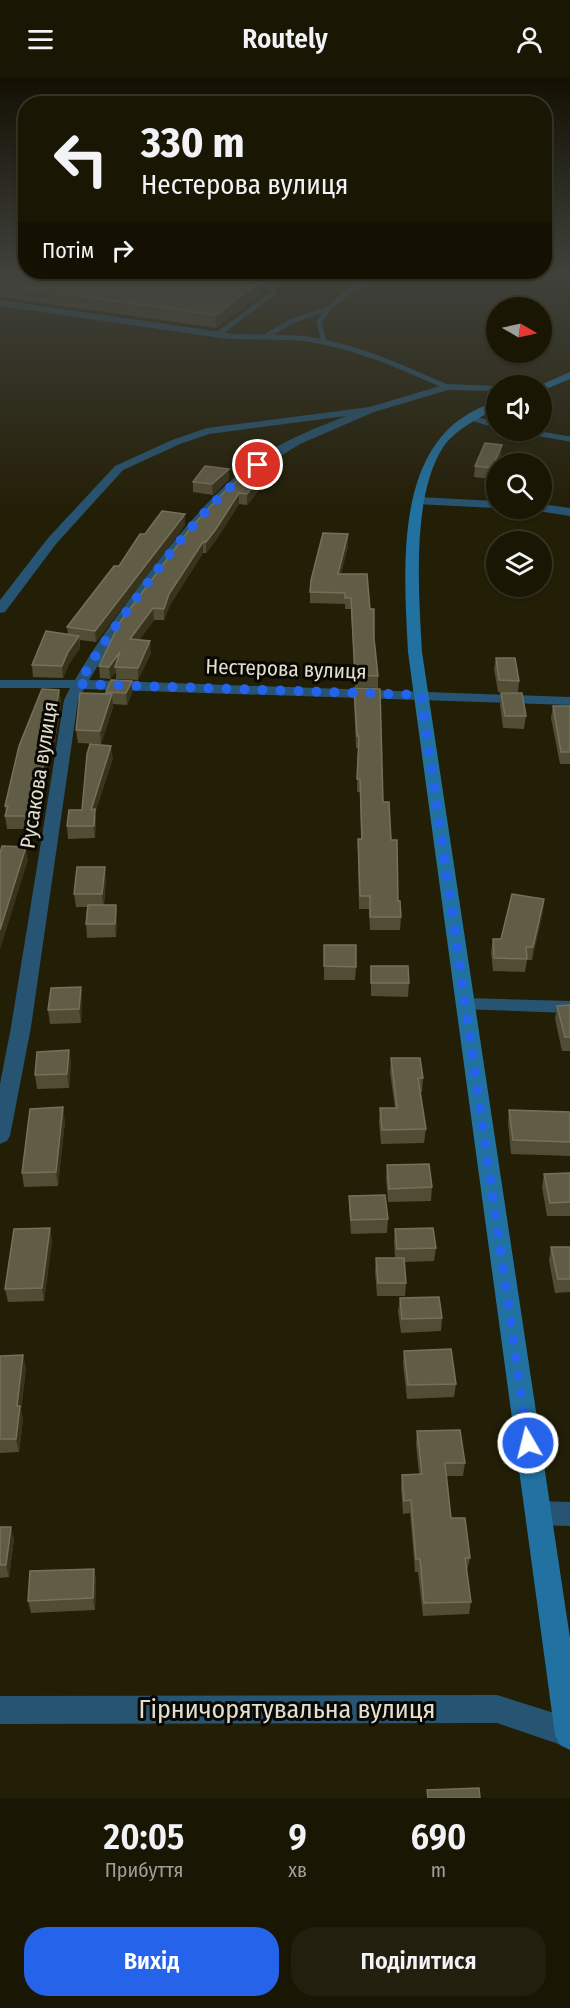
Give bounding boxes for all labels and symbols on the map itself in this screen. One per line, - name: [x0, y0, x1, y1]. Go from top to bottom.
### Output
- north arrow: [486, 297, 552, 363]
- pin: [232, 439, 283, 490]
- street label: Нестерова вулиця: [205, 653, 367, 685]
- street label: Русакова вулиця: [15, 700, 63, 850]
- position arrow: [496, 1411, 560, 1475]
- street label: Гірничорятувальна вулиця: [139, 1694, 435, 1725]

